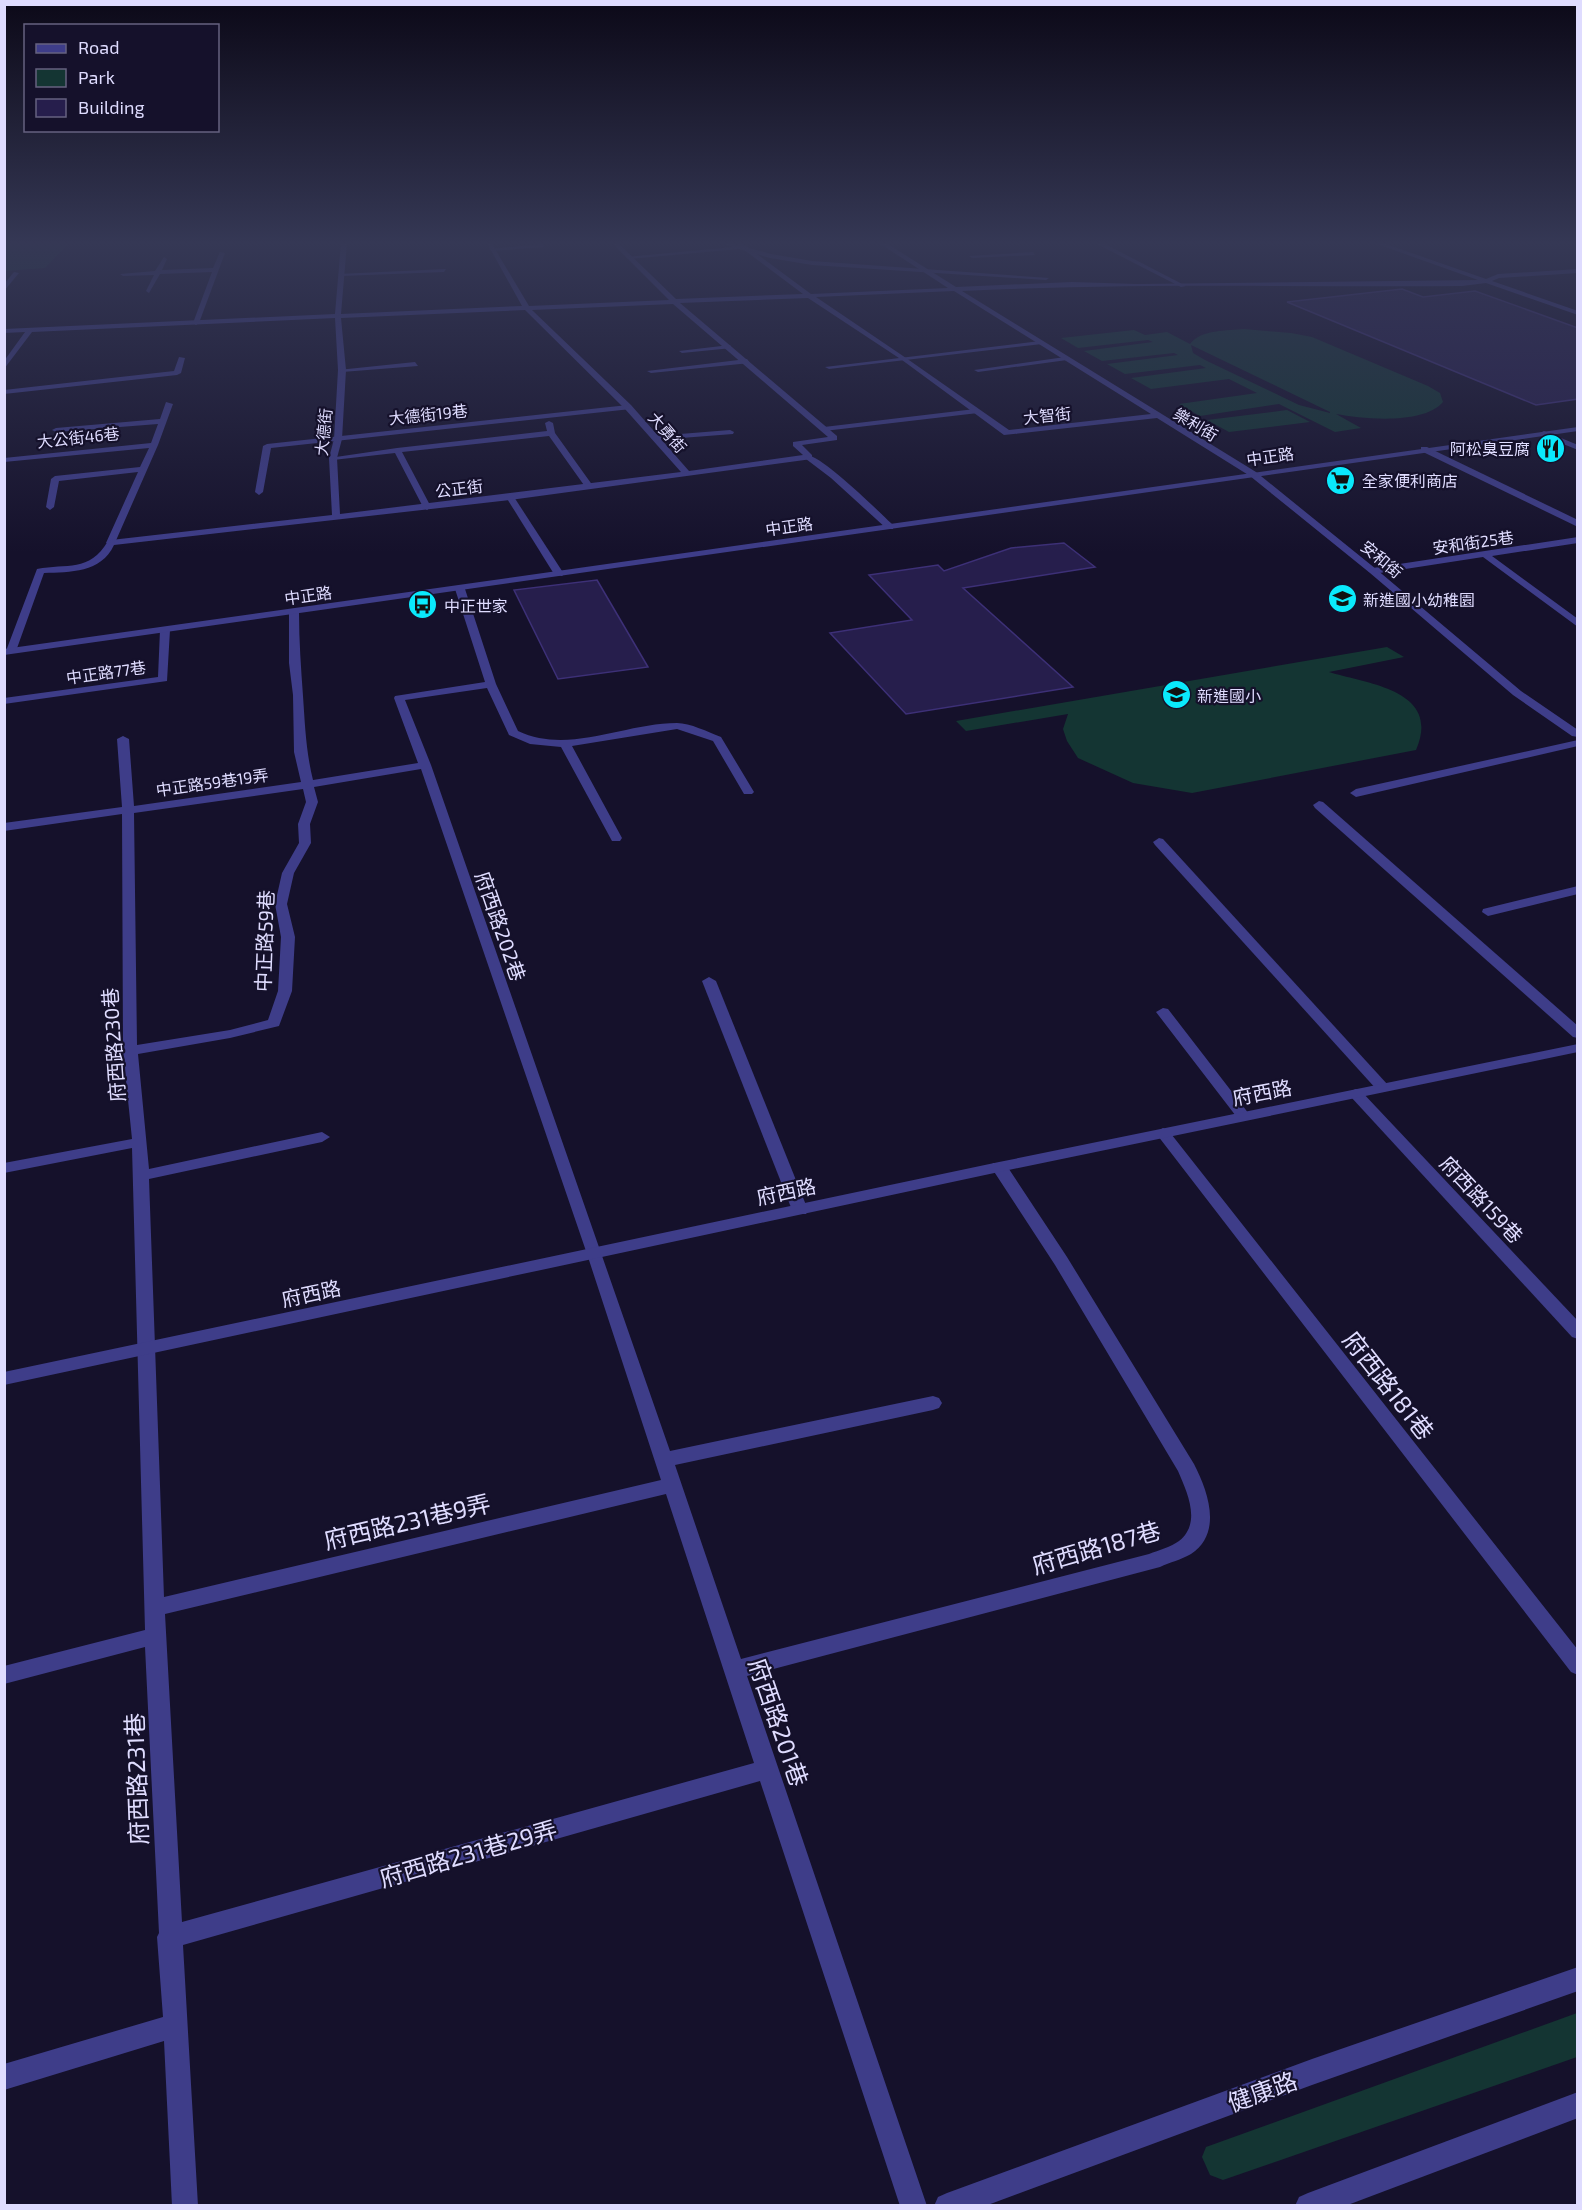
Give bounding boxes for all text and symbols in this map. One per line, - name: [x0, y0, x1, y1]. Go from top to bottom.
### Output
- legend: [24, 24, 219, 132]
- text: Road: [78, 36, 119, 58]
- text: Park: [78, 66, 115, 88]
- text: Building: [78, 96, 145, 118]
- street label: 大德街19巷: [387, 400, 469, 428]
- street label: 大智街: [1022, 403, 1072, 427]
- street label: 樂利街: [1171, 403, 1221, 445]
- street label: 大德街: [311, 407, 335, 457]
- street label: 大勇街: [645, 408, 691, 456]
- street label: 大公街46巷: [36, 423, 120, 451]
- restaurant icon: 阿松臭豆腐: [1535, 432, 1567, 464]
- place label: 阿松臭豆腐: [1450, 439, 1530, 458]
- street label: 中正路: [1245, 443, 1295, 469]
- supermarket icon: 全家便利商店: [1325, 464, 1357, 496]
- place label: 全家便利商店: [1362, 471, 1458, 490]
- street label: 公正街: [434, 476, 484, 500]
- street label: 中正路: [764, 513, 814, 539]
- street label: 安和街25巷: [1431, 527, 1515, 557]
- street label: 安和街: [1358, 536, 1406, 582]
- street label: 中正路: [283, 582, 333, 608]
- school or university icon: 新進國小幼稚園: [1326, 583, 1358, 615]
- bus stop icon: 中正世家: [407, 589, 439, 621]
- place label: 新進國小幼稚園: [1363, 590, 1475, 609]
- place label: 中正世家: [444, 596, 508, 615]
- street label: 中正路77巷: [65, 657, 147, 687]
- school or university icon: 新進國小: [1160, 679, 1192, 711]
- place label: 新進國小: [1197, 686, 1261, 705]
- street label: 中正路59巷19弄: [155, 765, 269, 799]
- street label: 府西路202巷: [471, 868, 531, 984]
- street label: 中正路59巷: [250, 890, 278, 992]
- street label: 府西路230巷: [97, 987, 129, 1103]
- street label: 府西路: [1230, 1074, 1294, 1110]
- street label: 府西路159巷: [1436, 1151, 1528, 1247]
- street label: 府西路: [754, 1173, 818, 1209]
- street label: 府西路: [279, 1275, 343, 1311]
- street label: 府西路181巷: [1338, 1325, 1440, 1445]
- street label: 府西路231巷9弄: [321, 1488, 493, 1554]
- street label: 府西路187巷: [1028, 1515, 1164, 1579]
- street label: 府西路201巷: [744, 1654, 814, 1790]
- street label: 府西路231巷: [119, 1712, 153, 1846]
- street label: 府西路231巷29弄: [376, 1814, 560, 1892]
- street label: 健康路: [1223, 2065, 1301, 2117]

